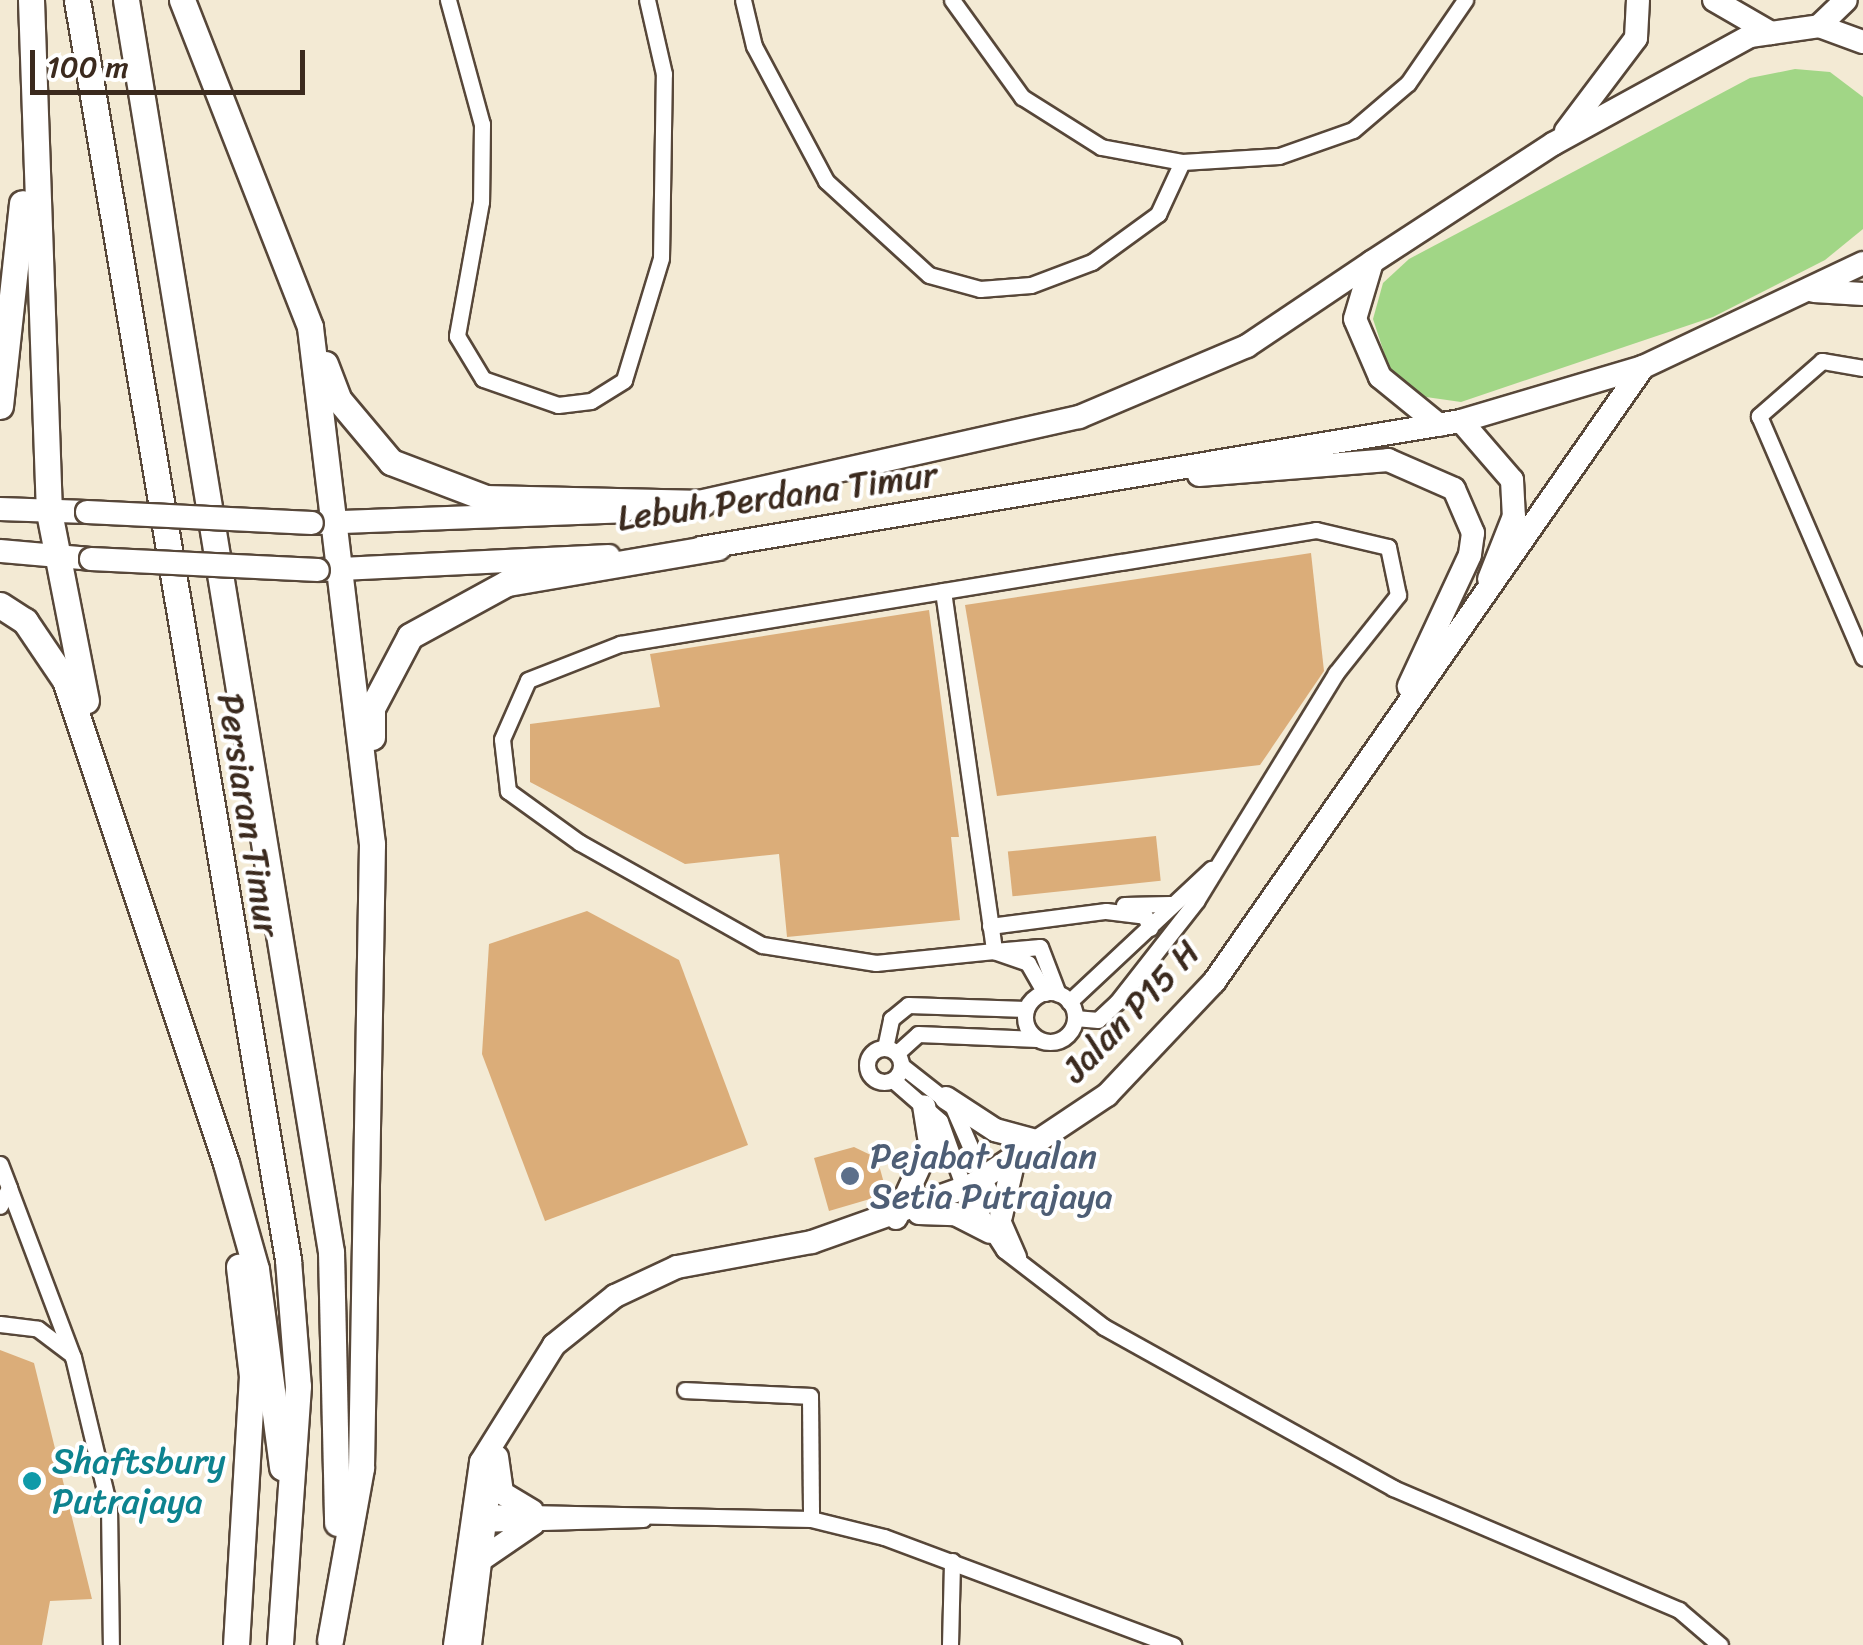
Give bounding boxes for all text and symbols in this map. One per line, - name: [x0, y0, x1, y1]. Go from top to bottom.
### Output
- scale bar: [35, 30, 310, 92]
- text: 100 m: [47, 40, 129, 94]
- street label: Lebuh Perdana Timur: [614, 453, 940, 539]
- street label: Persiaran Timur: [209, 690, 289, 940]
- street label: Jalan P15 H: [1053, 931, 1209, 1091]
- place label: Pejabat Jualan Setia Putrajaya: [870, 1135, 1112, 1217]
- marker: Pejabat Jualan Setia Putrajaya: [839, 1165, 861, 1187]
- place label: Shaftsbury Putrajaya: [52, 1440, 225, 1522]
- marker: Shaftsbury Putrajaya: [21, 1470, 43, 1492]

